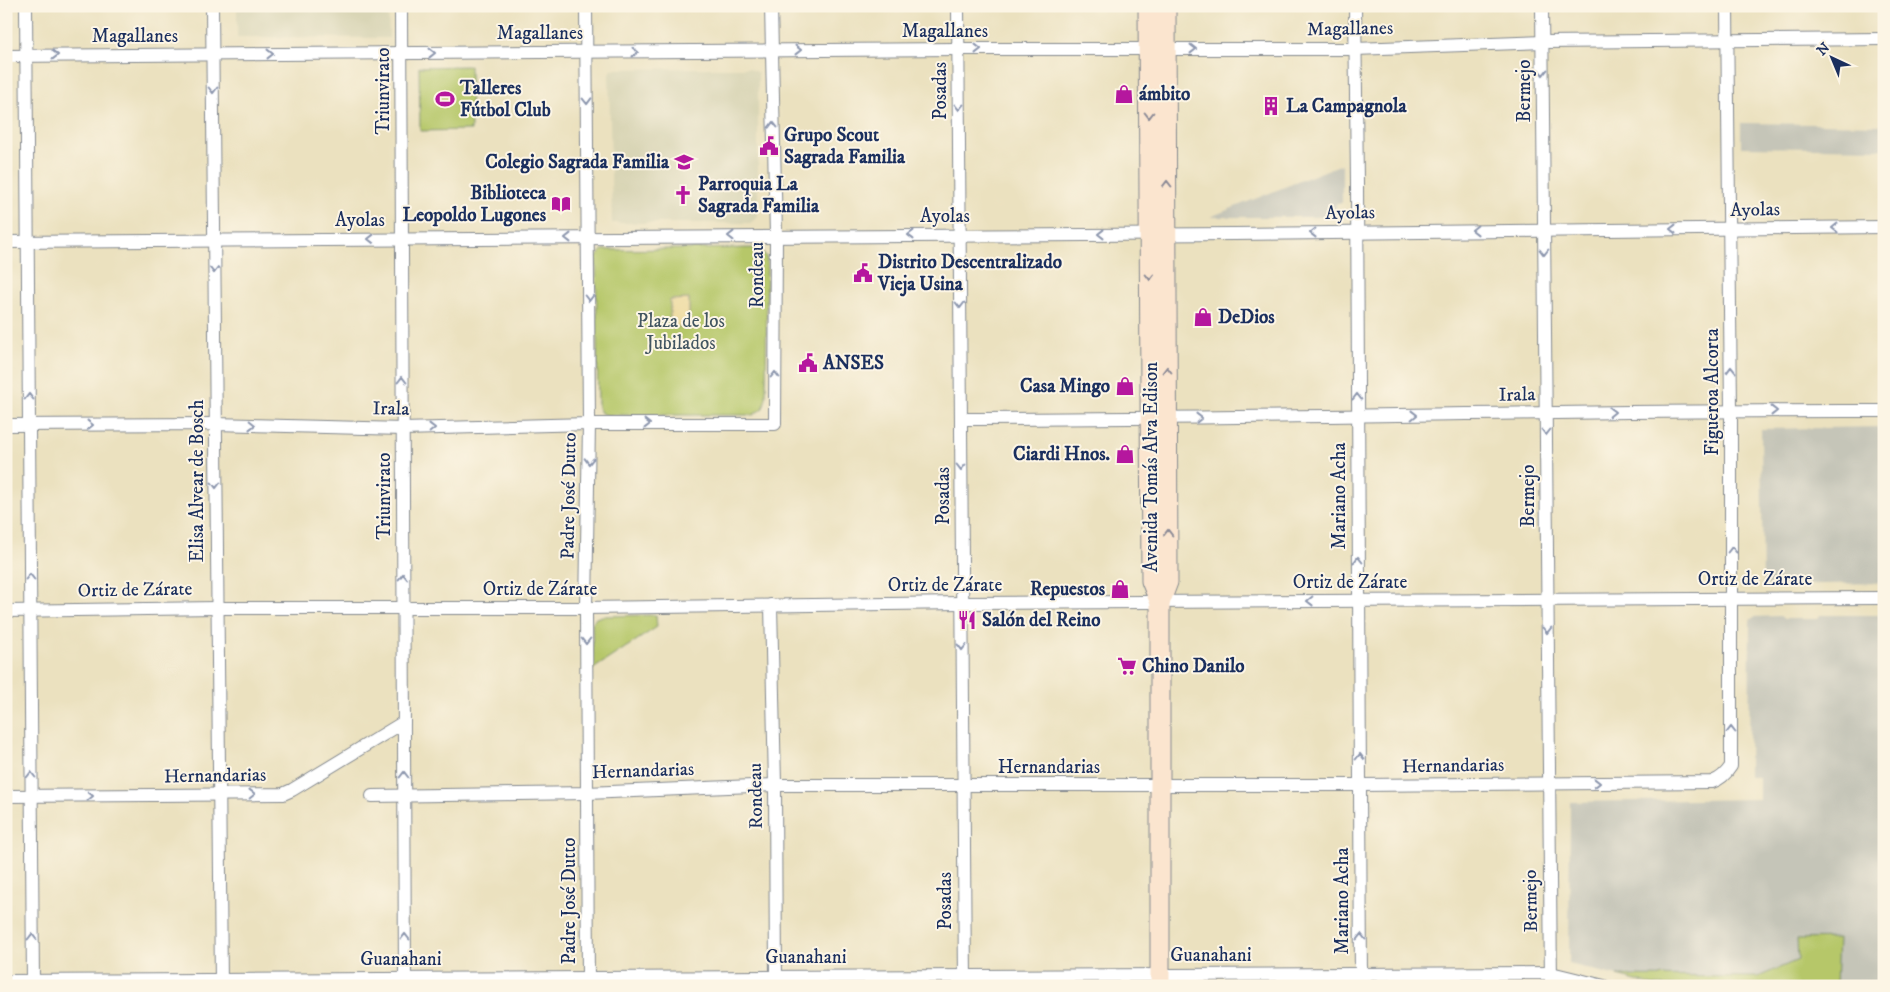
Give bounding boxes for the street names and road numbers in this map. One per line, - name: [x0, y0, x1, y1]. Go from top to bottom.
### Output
- street label: Magallanes: [1307, 17, 1393, 41]
- street label: Magallanes: [902, 20, 988, 43]
- street label: Magallanes: [497, 22, 583, 45]
- street label: Magallanes: [92, 25, 178, 48]
- street label: Triunvirato: [372, 47, 395, 135]
- street label: Bermejo: [1513, 60, 1536, 122]
- street label: Posadas: [929, 62, 952, 120]
- street label: Ayolas: [1730, 198, 1780, 222]
- street label: Ayolas: [1325, 201, 1375, 225]
- street label: Ayolas: [920, 205, 970, 228]
- street label: Ayolas: [335, 209, 385, 232]
- street label: Rondeau: [746, 242, 769, 308]
- street label: Figueroa Alcorta: [1701, 328, 1724, 456]
- street label: Avenida Tomás Alva Edison: [1140, 362, 1163, 572]
- street label: Irala: [1498, 383, 1536, 407]
- street label: Irala: [372, 397, 410, 421]
- street label: Elisa Alvear de Bosch: [186, 400, 209, 562]
- street label: Padre José Dutto: [556, 432, 582, 560]
- street label: Mariano Acha: [1328, 443, 1351, 549]
- street label: Triunvirato: [373, 452, 396, 540]
- street label: Bermejo: [1517, 465, 1540, 527]
- street label: Posadas: [932, 467, 955, 525]
- street label: Ortiz de Zárate: [1698, 568, 1812, 591]
- street label: Ortiz de Zárate: [1293, 571, 1407, 594]
- street label: Ortiz de Zárate: [888, 574, 1002, 597]
- street label: Ortiz de Zárate: [77, 577, 193, 602]
- street label: Ortiz de Zárate: [483, 578, 597, 601]
- street label: Hernandarias: [1402, 754, 1504, 778]
- street label: Hernandarias: [998, 756, 1100, 779]
- street label: Hernandarias: [591, 758, 695, 784]
- street label: Rondeau: [744, 763, 768, 829]
- street label: Hernandarias: [164, 764, 266, 788]
- street label: Padre José Dutto: [558, 837, 581, 965]
- street label: Mariano Acha: [1331, 848, 1354, 954]
- street label: Bermejo: [1519, 869, 1543, 933]
- street label: Posadas: [934, 872, 957, 930]
- street label: Guanahani: [1170, 944, 1252, 967]
- street label: Guanahani: [765, 946, 847, 969]
- street label: Guanahani: [360, 948, 442, 971]

